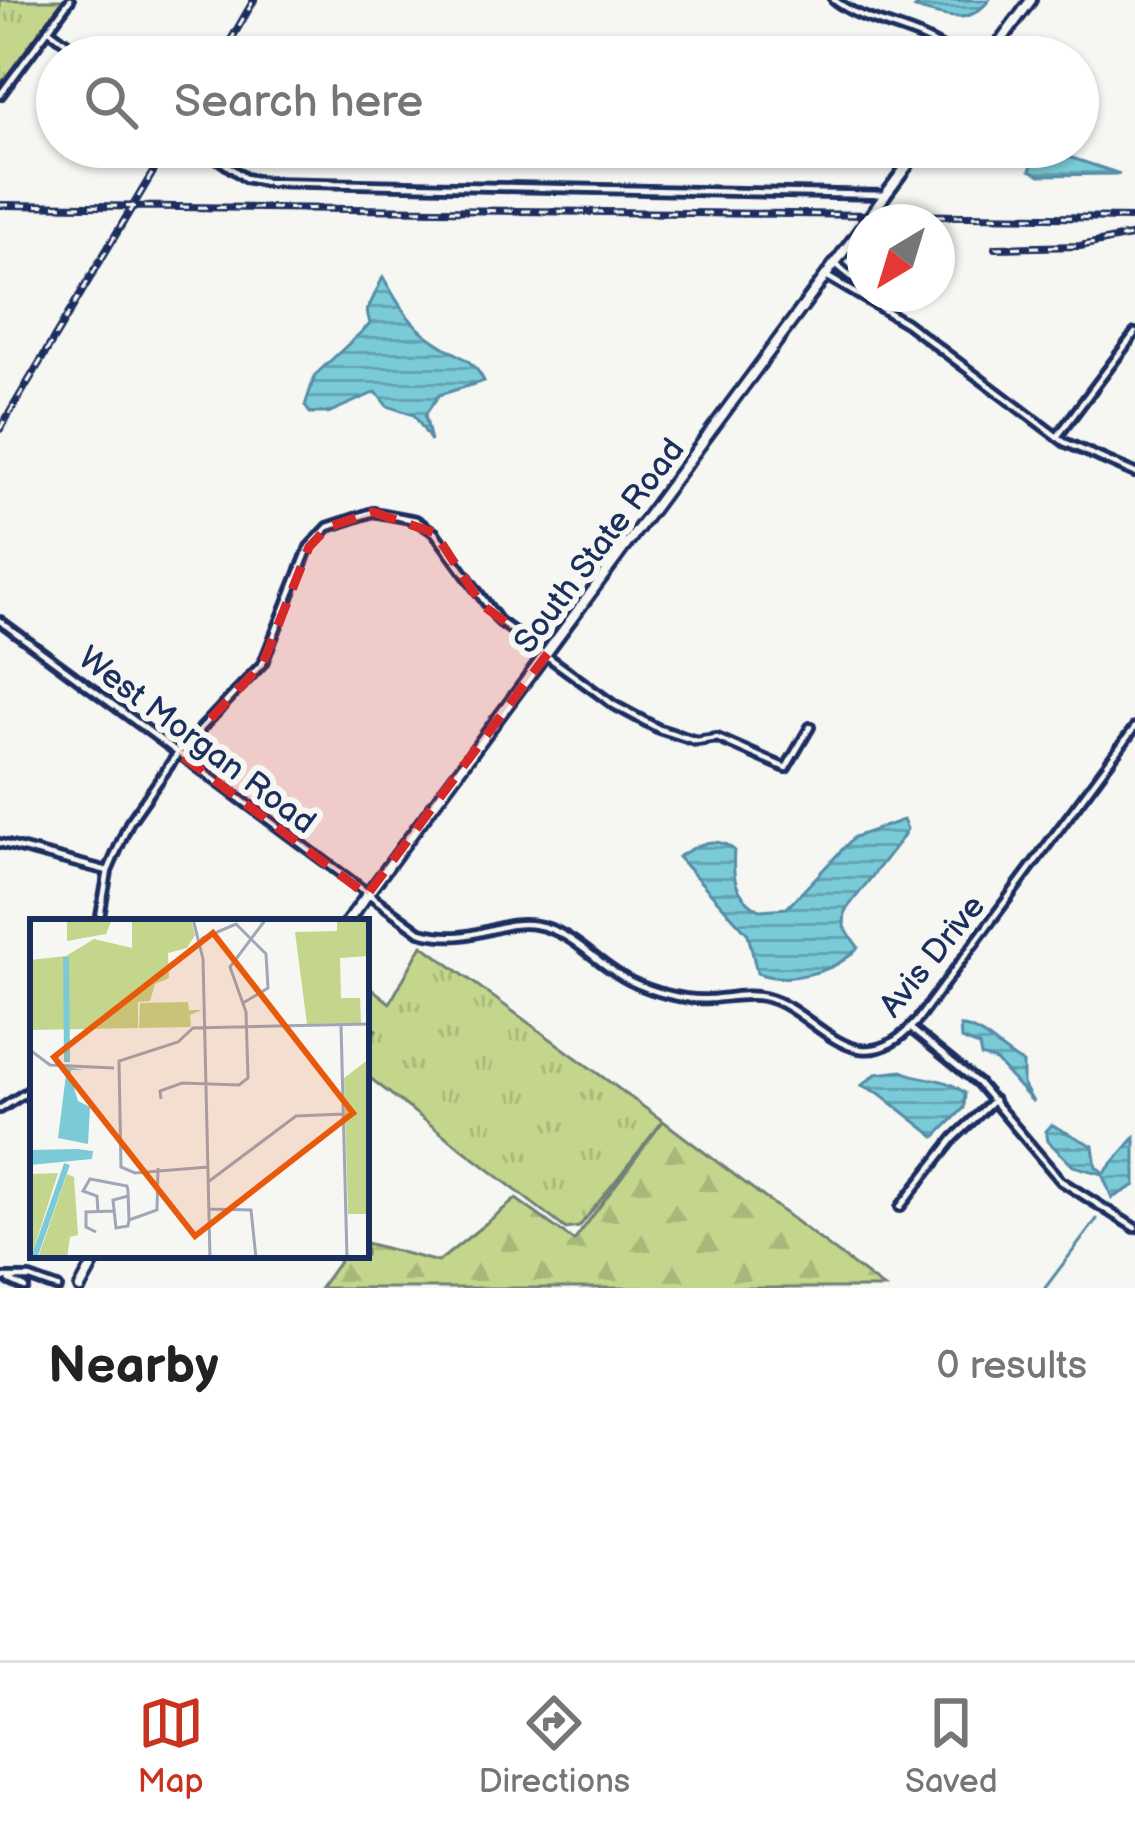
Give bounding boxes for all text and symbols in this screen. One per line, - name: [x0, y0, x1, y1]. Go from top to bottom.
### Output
- search box: [36, 36, 1099, 168]
- icon: search: [78, 69, 144, 135]
- text: Search here: [174, 75, 423, 130]
- north arrow: [847, 204, 955, 312]
- street label: South State Road: [506, 431, 693, 662]
- street label: West Morgan Road: [70, 638, 323, 843]
- street label: Avis Drive: [871, 887, 994, 1025]
- inset map: [30, 919, 369, 1258]
- text: Nearby: [48, 1336, 219, 1397]
- text: 0 results: [936, 1343, 1087, 1390]
- tab: Map: [137, 1690, 204, 1802]
- tab: Directions: [478, 1690, 630, 1802]
- tab: Saved: [905, 1690, 998, 1802]

